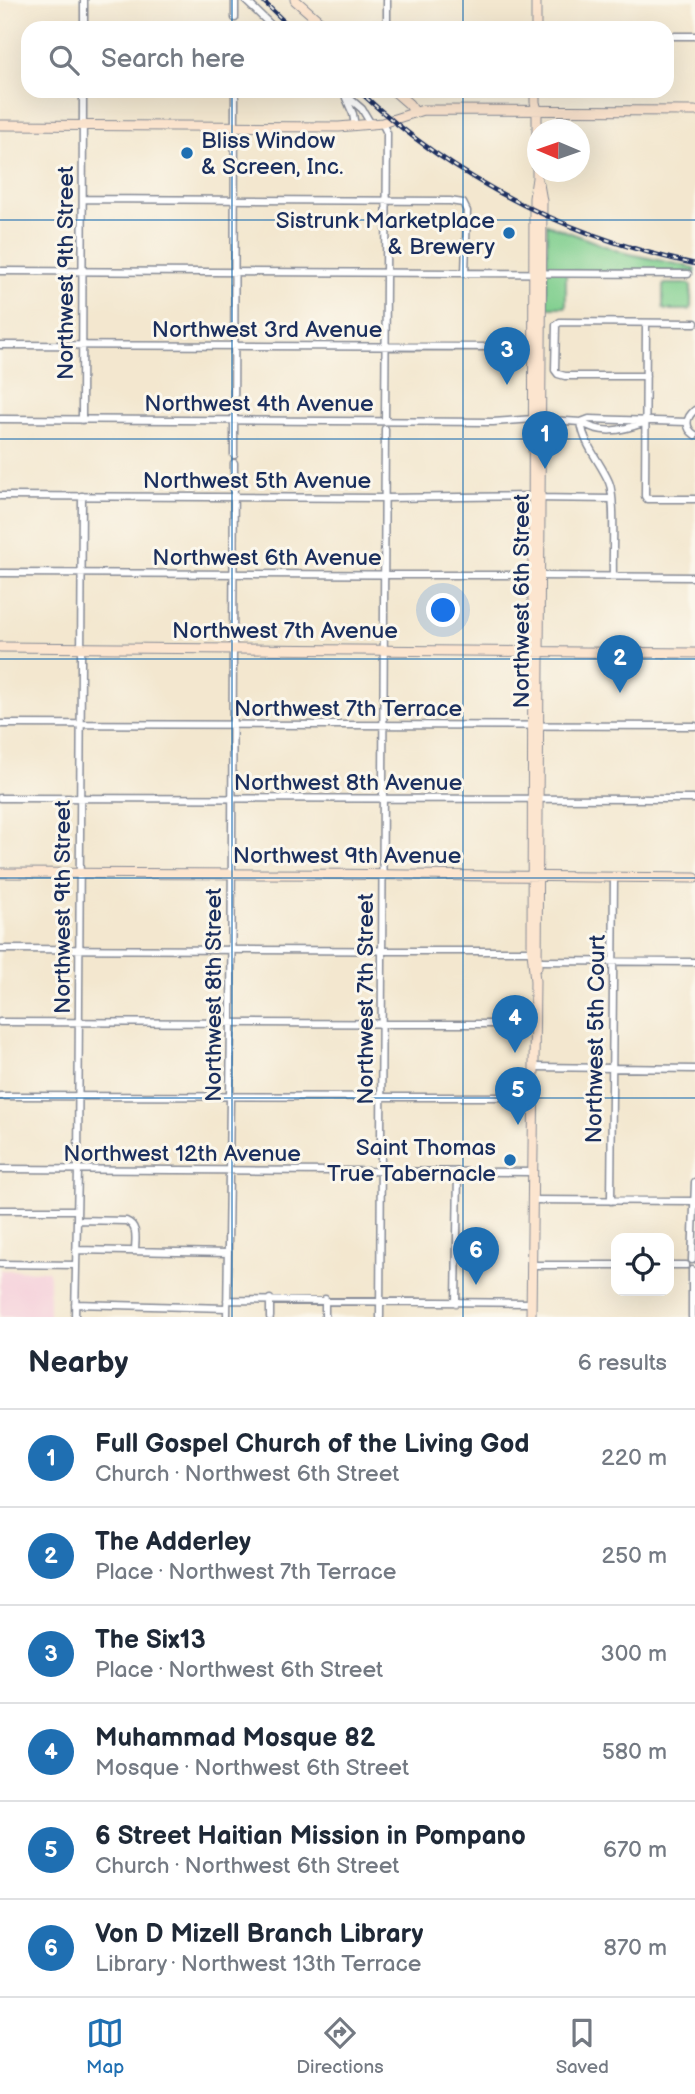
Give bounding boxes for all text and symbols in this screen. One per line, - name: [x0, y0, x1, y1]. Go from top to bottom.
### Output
- search box: [21, 21, 674, 98]
- icon: search: [45, 41, 83, 79]
- text: Search here: [101, 44, 245, 75]
- north arrow: [527, 119, 590, 182]
- place label: Bliss Window & Screen, Inc.: [201, 127, 343, 181]
- marker: Bliss Window & Screen, Inc.: [179, 145, 195, 161]
- street label: Northwest 9th Street: [52, 166, 80, 380]
- place label: Sistrunk Marketplace & Brewery: [276, 207, 496, 261]
- marker: Sistrunk Marketplace & Brewery: [501, 225, 517, 241]
- street label: Northwest 3rd Avenue: [152, 316, 382, 344]
- pin: 3: [484, 327, 530, 385]
- street label: Northwest 4th Avenue: [144, 390, 374, 418]
- pin: 1: [522, 411, 568, 469]
- street label: Northwest 5th Avenue: [143, 467, 371, 495]
- street label: Northwest 6th Street: [508, 494, 536, 708]
- street label: Northwest 6th Avenue: [152, 544, 382, 572]
- your location: [426, 593, 460, 627]
- street label: Northwest 7th Avenue: [172, 617, 398, 645]
- pin: 2: [597, 635, 643, 693]
- street label: Northwest 7th Terrace: [234, 695, 462, 723]
- street label: Northwest 8th Avenue: [234, 769, 462, 797]
- street label: Northwest 9th Street: [49, 800, 77, 1014]
- street label: Northwest 9th Avenue: [233, 842, 461, 870]
- street label: Northwest 8th Street: [200, 888, 228, 1102]
- street label: Northwest 7th Street: [352, 893, 380, 1105]
- street label: Northwest 5th Court: [580, 934, 612, 1144]
- pin: 4: [492, 995, 538, 1053]
- pin: 5: [495, 1067, 541, 1125]
- place label: Saint Thomas True Tabernacle: [327, 1134, 496, 1188]
- street label: Northwest 12th Avenue: [63, 1140, 301, 1168]
- marker: Saint Thomas True Tabernacle: [502, 1152, 518, 1168]
- pin: 6: [453, 1227, 499, 1285]
- map controls: [611, 1233, 674, 1296]
- button: locate: [611, 1233, 674, 1296]
- text: Nearby: [28, 1345, 128, 1381]
- text: 6 results: [578, 1349, 667, 1377]
- text: Full Gospel Church of the Living God: [95, 1429, 529, 1460]
- text: 1: [46, 1444, 56, 1472]
- text: 220 m: [601, 1444, 667, 1472]
- text: Church · Northwest 6th Street: [95, 1460, 399, 1488]
- text: The Adderley: [95, 1527, 251, 1558]
- text: 2: [44, 1542, 58, 1570]
- text: 250 m: [601, 1542, 667, 1570]
- text: Place · Northwest 7th Terrace: [95, 1558, 396, 1586]
- text: The Six13: [95, 1625, 206, 1656]
- text: 3: [44, 1640, 58, 1668]
- text: 300 m: [601, 1640, 667, 1668]
- text: Place · Northwest 6th Street: [95, 1656, 383, 1684]
- text: Muhammad Mosque 82: [95, 1723, 375, 1754]
- text: 4: [44, 1738, 58, 1766]
- text: 580 m: [602, 1738, 667, 1766]
- text: Mosque · Northwest 6th Street: [95, 1754, 409, 1782]
- text: 6 Street Haitian Mission in Pompano: [95, 1821, 526, 1852]
- text: 5: [44, 1836, 58, 1864]
- text: 670 m: [603, 1836, 667, 1864]
- text: Church · Northwest 6th Street: [95, 1852, 399, 1880]
- text: Von D Mizell Branch Library: [95, 1919, 424, 1950]
- text: 6: [44, 1934, 58, 1962]
- text: 870 m: [604, 1934, 667, 1962]
- text: Library · Northwest 13th Terrace: [95, 1950, 421, 1978]
- tab: Map: [86, 2014, 124, 2079]
- tab: Directions: [296, 2014, 384, 2079]
- tab: Saved: [556, 2014, 609, 2079]

